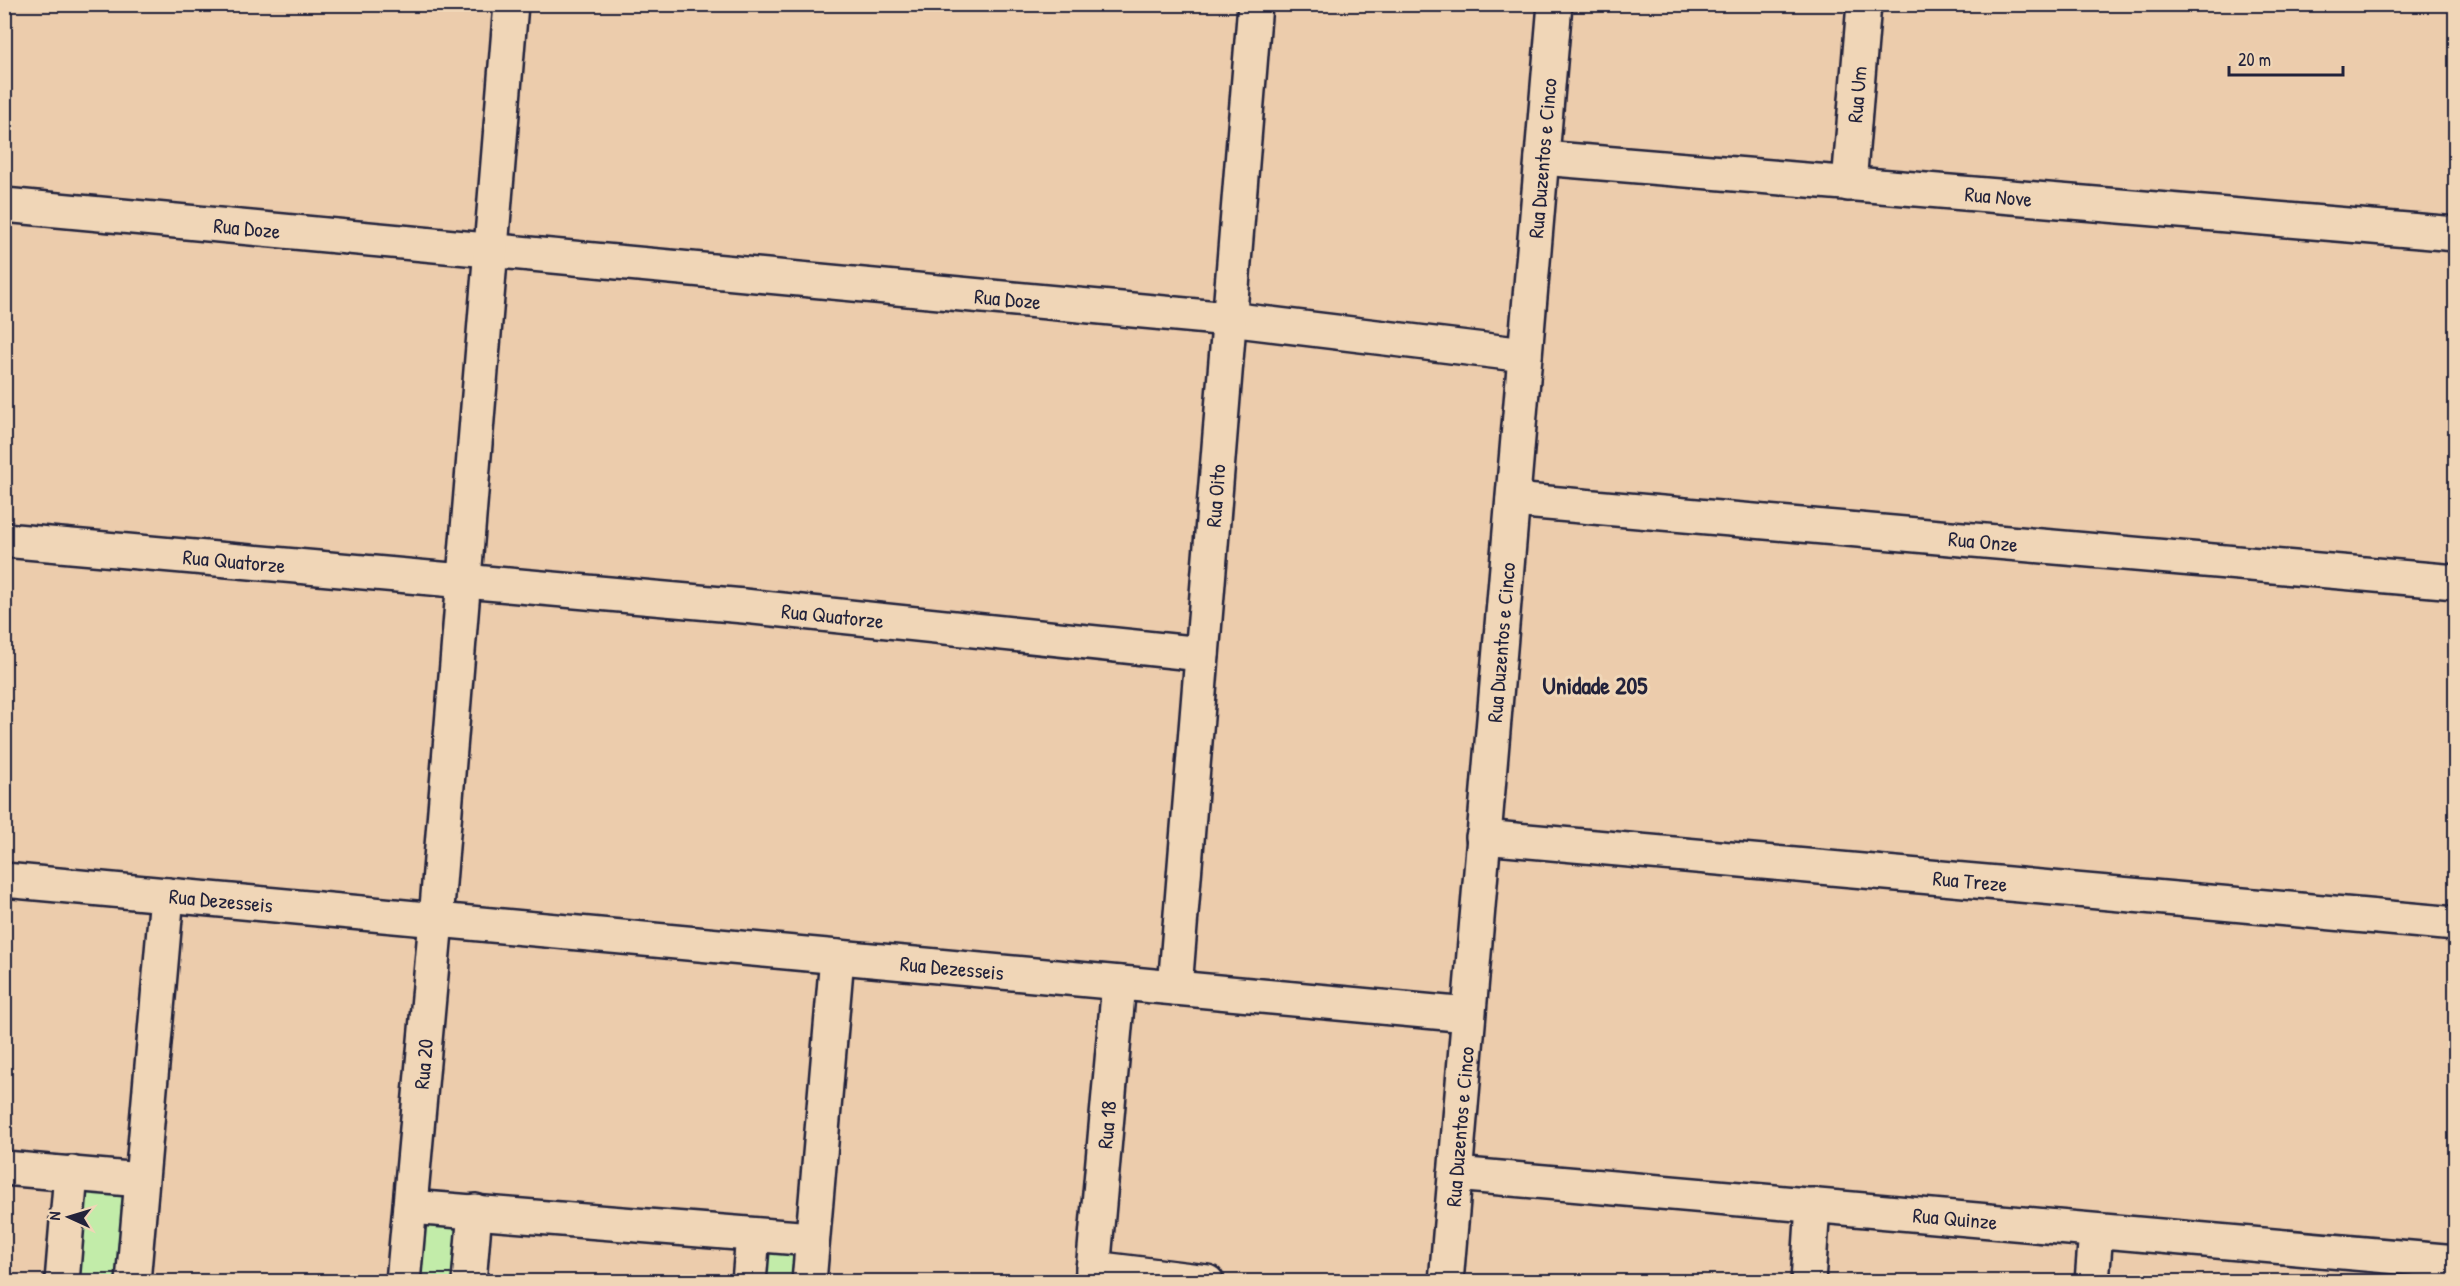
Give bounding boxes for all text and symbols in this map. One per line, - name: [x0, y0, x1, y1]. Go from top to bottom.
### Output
- scale bar: [2229, 39, 2343, 77]
- text: 20 m: [2238, 47, 2271, 72]
- street label: Rua Um: [1840, 65, 1873, 124]
- street label: Rua Duzentos e Cinco: [1521, 77, 1563, 239]
- street label: Rua Nove: [1964, 179, 2033, 213]
- street label: Rua Doze: [212, 210, 282, 245]
- street label: Rua Doze: [973, 281, 1042, 316]
- street label: Rua Oito: [1198, 463, 1232, 528]
- street label: Rua Onze: [1947, 523, 2019, 558]
- street label: Rua Quatorze: [182, 542, 286, 580]
- street label: Rua Duzentos e Cinco: [1479, 561, 1522, 724]
- street label: Rua Quatorze: [780, 596, 885, 635]
- district label: Unidade 205: [1543, 669, 1648, 701]
- street label: Rua Treze: [1932, 863, 2009, 898]
- street label: Rua Dezesseis: [168, 881, 274, 919]
- street label: Rua Dezesseis: [899, 948, 1005, 987]
- street label: Rua 20: [406, 1038, 440, 1090]
- street label: Rua Duzentos e Cinco: [1438, 1045, 1481, 1208]
- street label: Rua 18: [1090, 1100, 1123, 1150]
- north arrow: [39, 1187, 99, 1247]
- street label: Rua Quinze: [1912, 1200, 1999, 1236]
- text: N: [43, 1210, 65, 1221]

